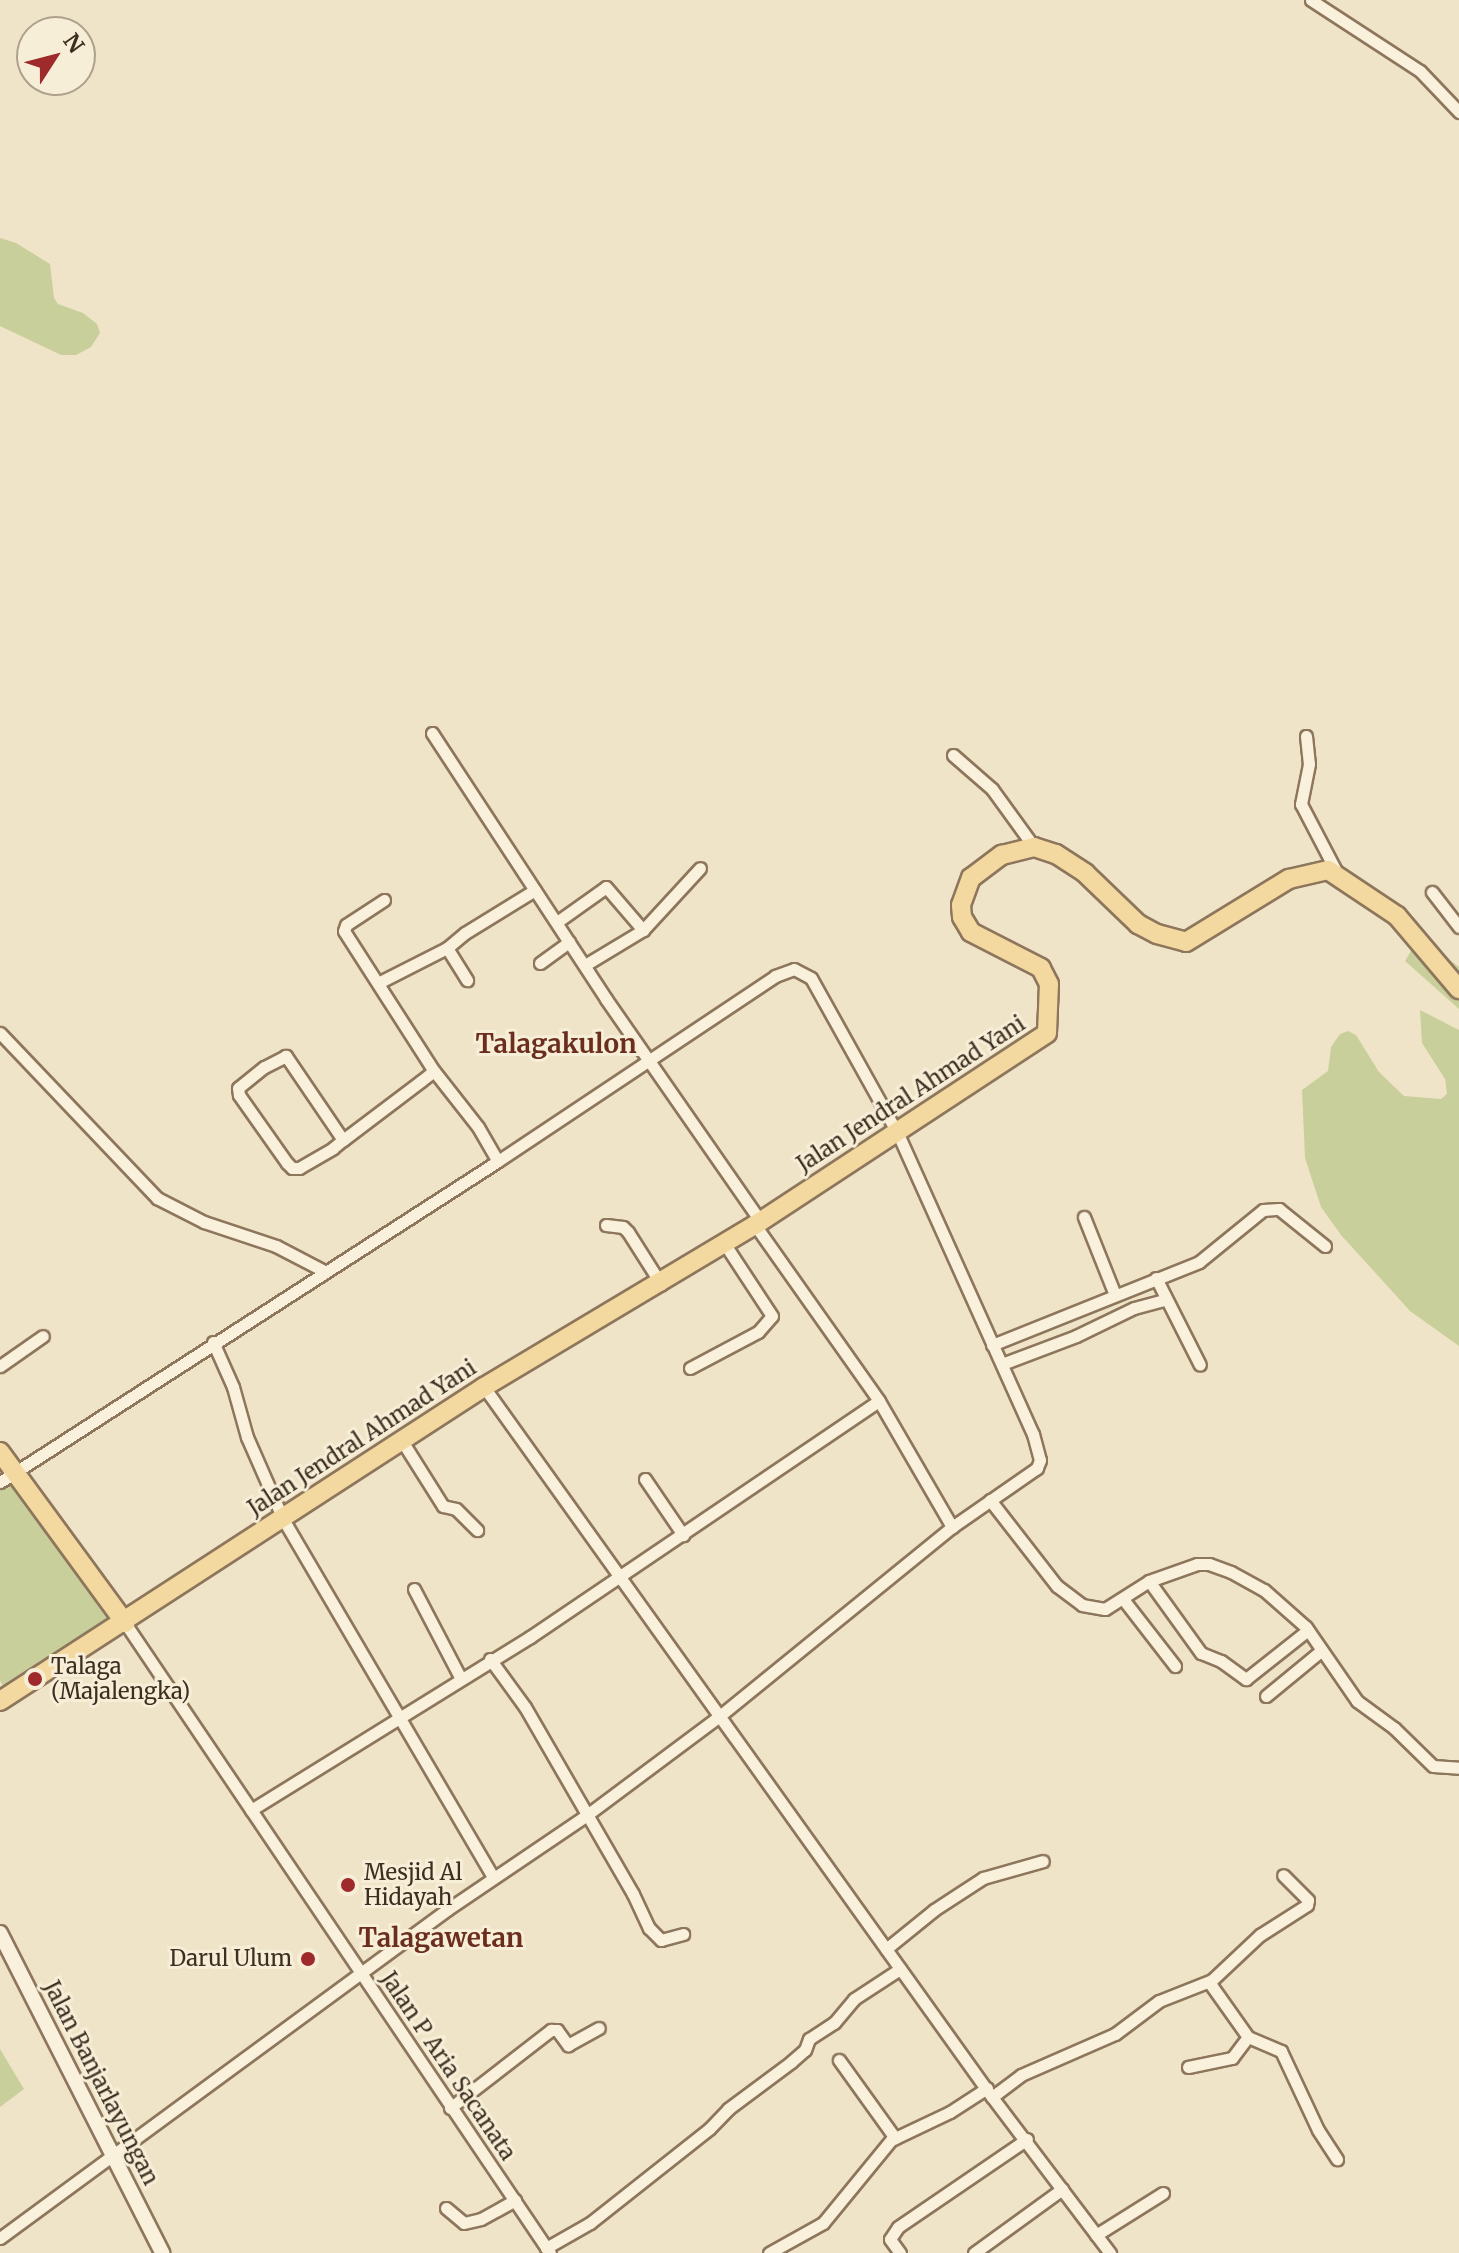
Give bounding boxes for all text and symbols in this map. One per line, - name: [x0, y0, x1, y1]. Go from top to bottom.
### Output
- north arrow: [16, 16, 96, 96]
- text: N: [57, 28, 90, 58]
- street label: Jalan Jendral Ahmad Yani: [792, 1010, 1030, 1178]
- district label: Talagakulon: [475, 1028, 637, 1060]
- street label: Jalan Jendral Ahmad Yani: [243, 1354, 481, 1522]
- place label: Talaga (Majalengka): [51, 1653, 190, 1704]
- marker: Talaga (Majalengka): [26, 1670, 44, 1688]
- place label: Mesjid Al Hidayah: [364, 1859, 462, 1910]
- marker: Mesjid Al Hidayah: [339, 1876, 357, 1894]
- district label: Talagawetan: [359, 1922, 523, 1954]
- place label: Darul Ulum: [170, 1946, 292, 1972]
- marker: Darul Ulum: [299, 1950, 317, 1968]
- street label: Jalan P Aria Sacanata: [375, 1967, 521, 2165]
- street label: Jalan Banjarlayungan: [38, 1976, 164, 2190]

